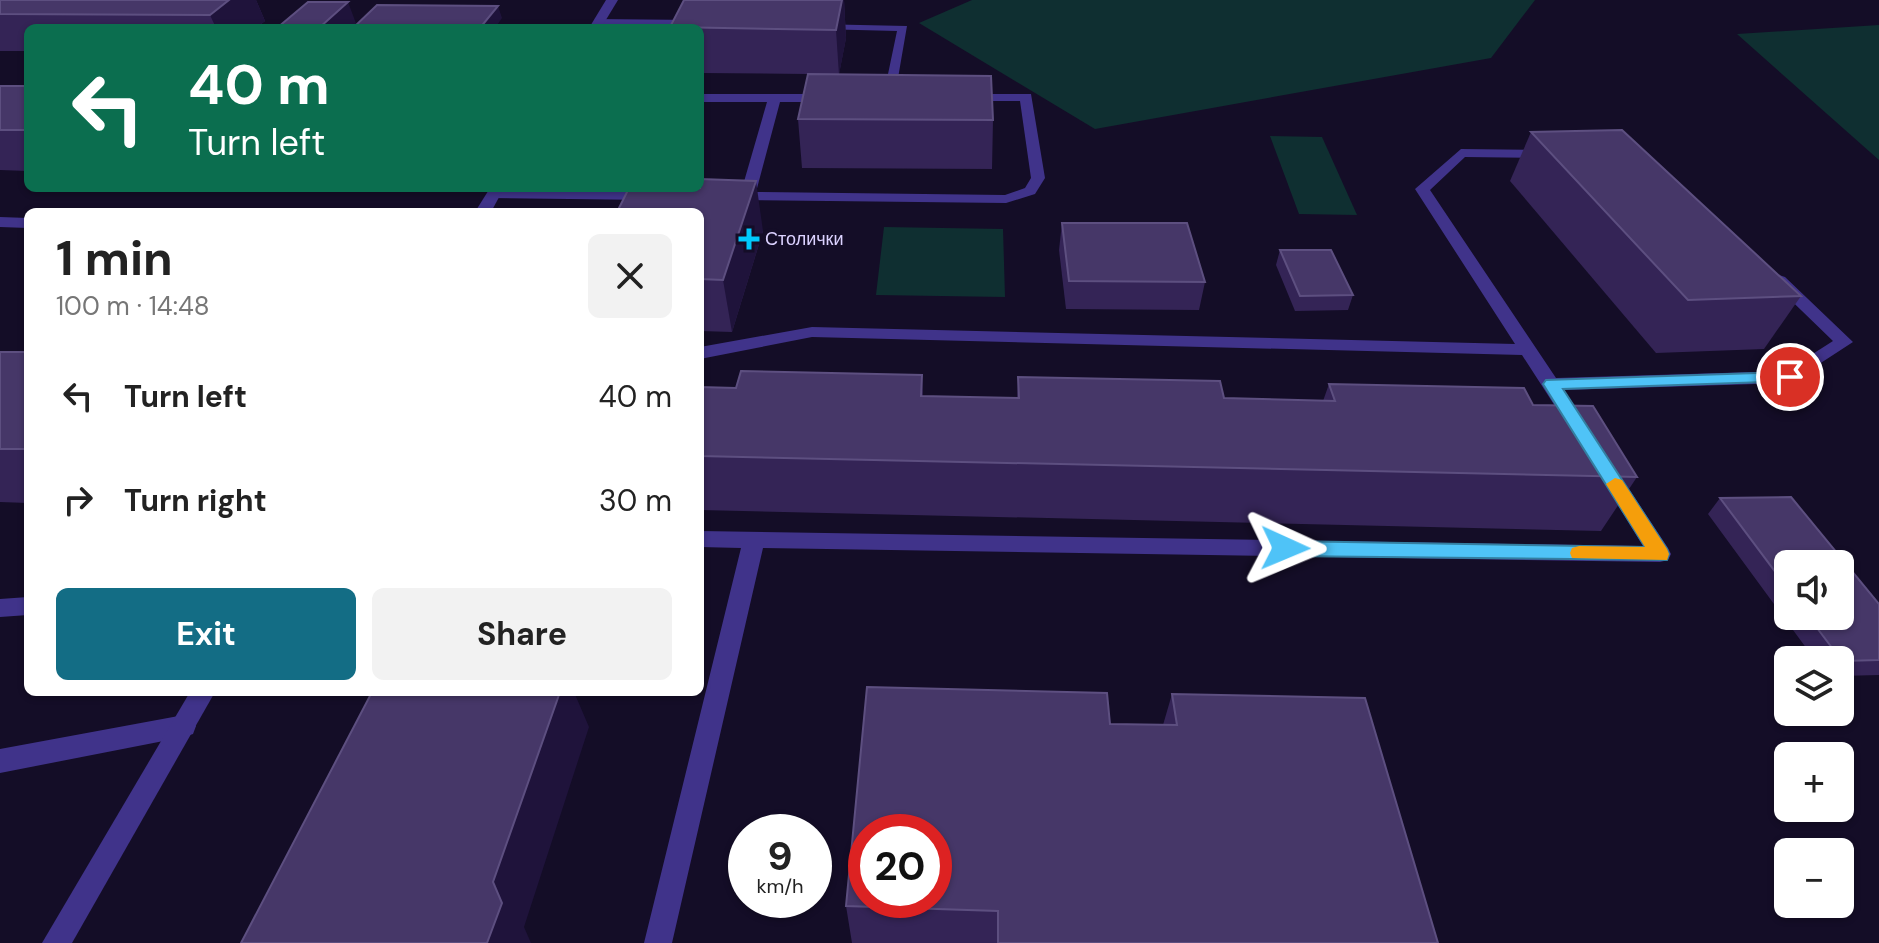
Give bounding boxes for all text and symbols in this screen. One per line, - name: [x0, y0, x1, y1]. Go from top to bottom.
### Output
- text: 40 m: [188, 48, 330, 121]
- icon: left: [56, 56, 160, 160]
- text: Turn left: [188, 119, 325, 166]
- text: 1 min: [56, 227, 173, 290]
- place label: Столички: [765, 227, 844, 251]
- marker: Столички: [740, 230, 758, 248]
- button: close: [588, 234, 672, 318]
- text: 100 m · 14:48: [56, 289, 209, 323]
- pin: [1756, 343, 1824, 411]
- icon: arrive: [1768, 355, 1812, 399]
- icon: left: [56, 374, 100, 418]
- text: Turn left: [124, 377, 247, 416]
- text: 40 m: [599, 377, 672, 416]
- icon: right: [56, 478, 100, 522]
- text: Turn right: [124, 481, 267, 520]
- text: 30 m: [599, 481, 672, 520]
- position arrow: [1243, 506, 1327, 590]
- map controls: [1774, 550, 1854, 918]
- button: sound: [1774, 550, 1854, 630]
- button: Exit: [56, 588, 356, 680]
- button: Share: [372, 588, 672, 680]
- button: layers: [1774, 646, 1854, 726]
- button: +: [1774, 742, 1854, 822]
- speed limit sign: 20: [848, 814, 952, 918]
- text: 9: [767, 830, 793, 882]
- button: −: [1774, 838, 1854, 918]
- text: km/h: [756, 873, 804, 899]

